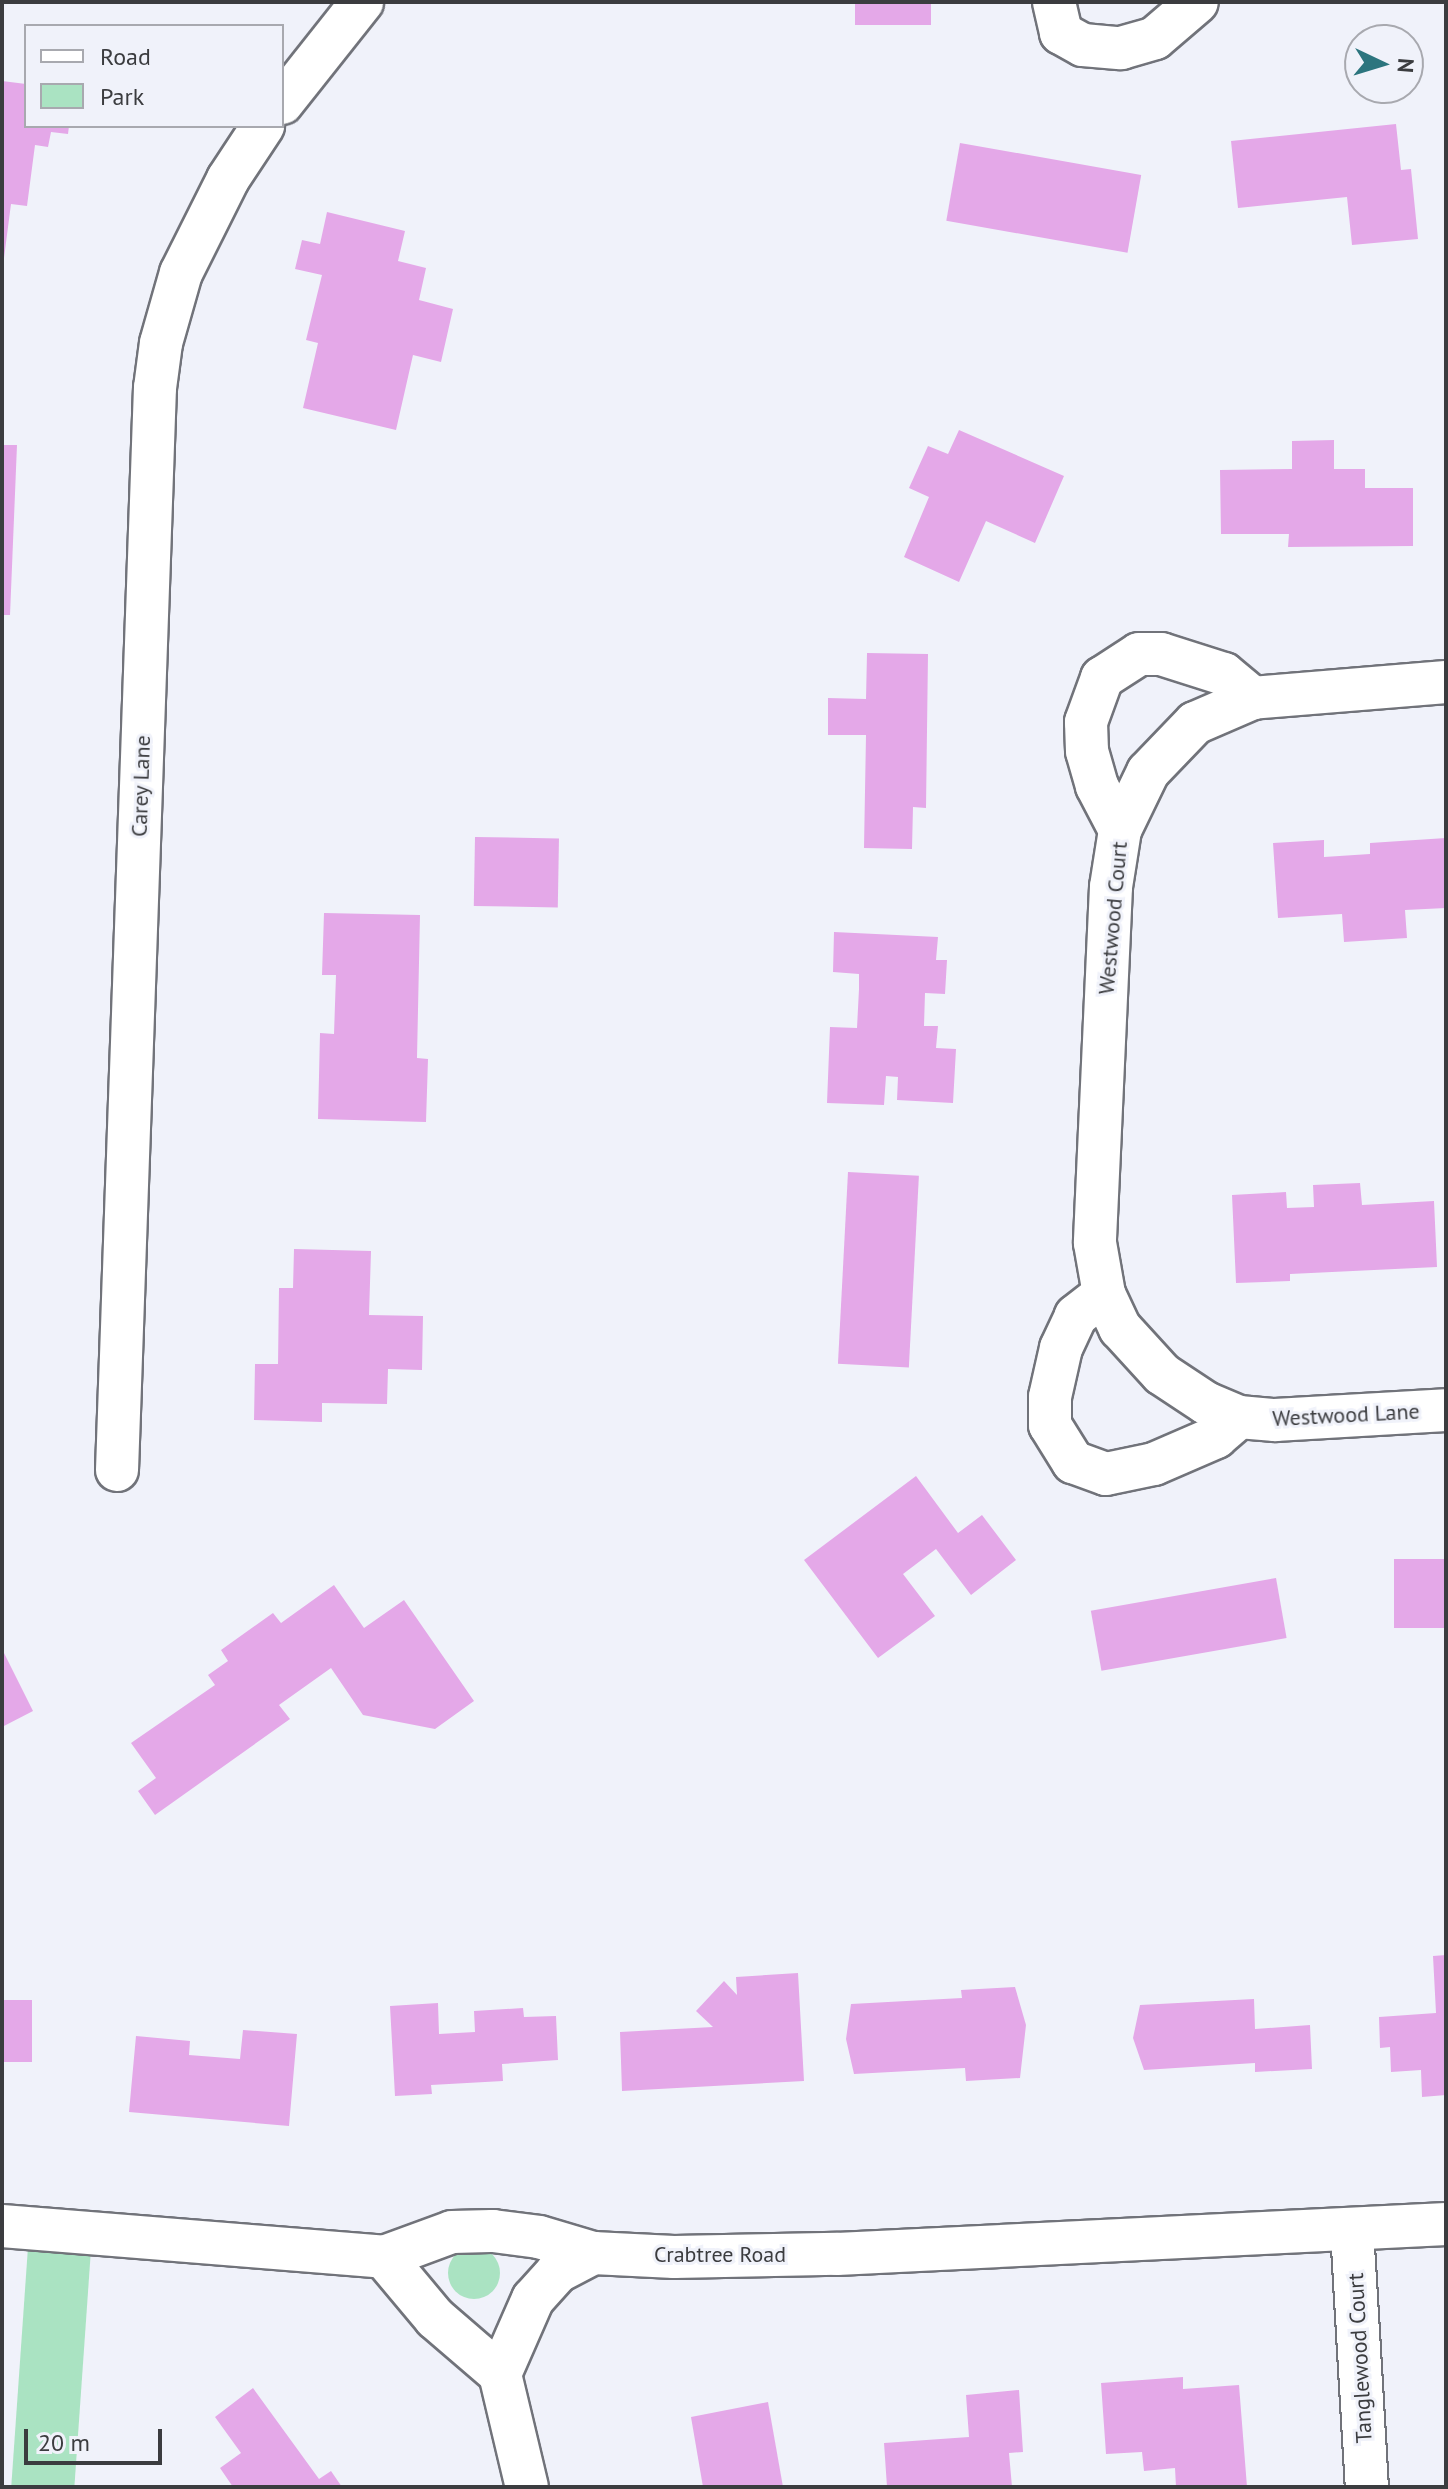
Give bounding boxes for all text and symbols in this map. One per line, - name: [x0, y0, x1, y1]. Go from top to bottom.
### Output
- legend: [24, 24, 284, 128]
- north arrow: [1344, 24, 1424, 104]
- text: Road: [100, 41, 151, 72]
- text: N: [1391, 57, 1420, 74]
- text: Park: [100, 81, 144, 112]
- street label: Carey Lane: [126, 734, 156, 838]
- street label: Westwood Court: [1093, 840, 1133, 996]
- street label: Westwood Lane: [1272, 1398, 1420, 1432]
- street label: Crabtree Road: [654, 2242, 786, 2268]
- street label: Tanglewood Court: [1342, 2272, 1378, 2444]
- scale bar: [28, 2413, 166, 2463]
- text: 20 m: [38, 2427, 90, 2458]

